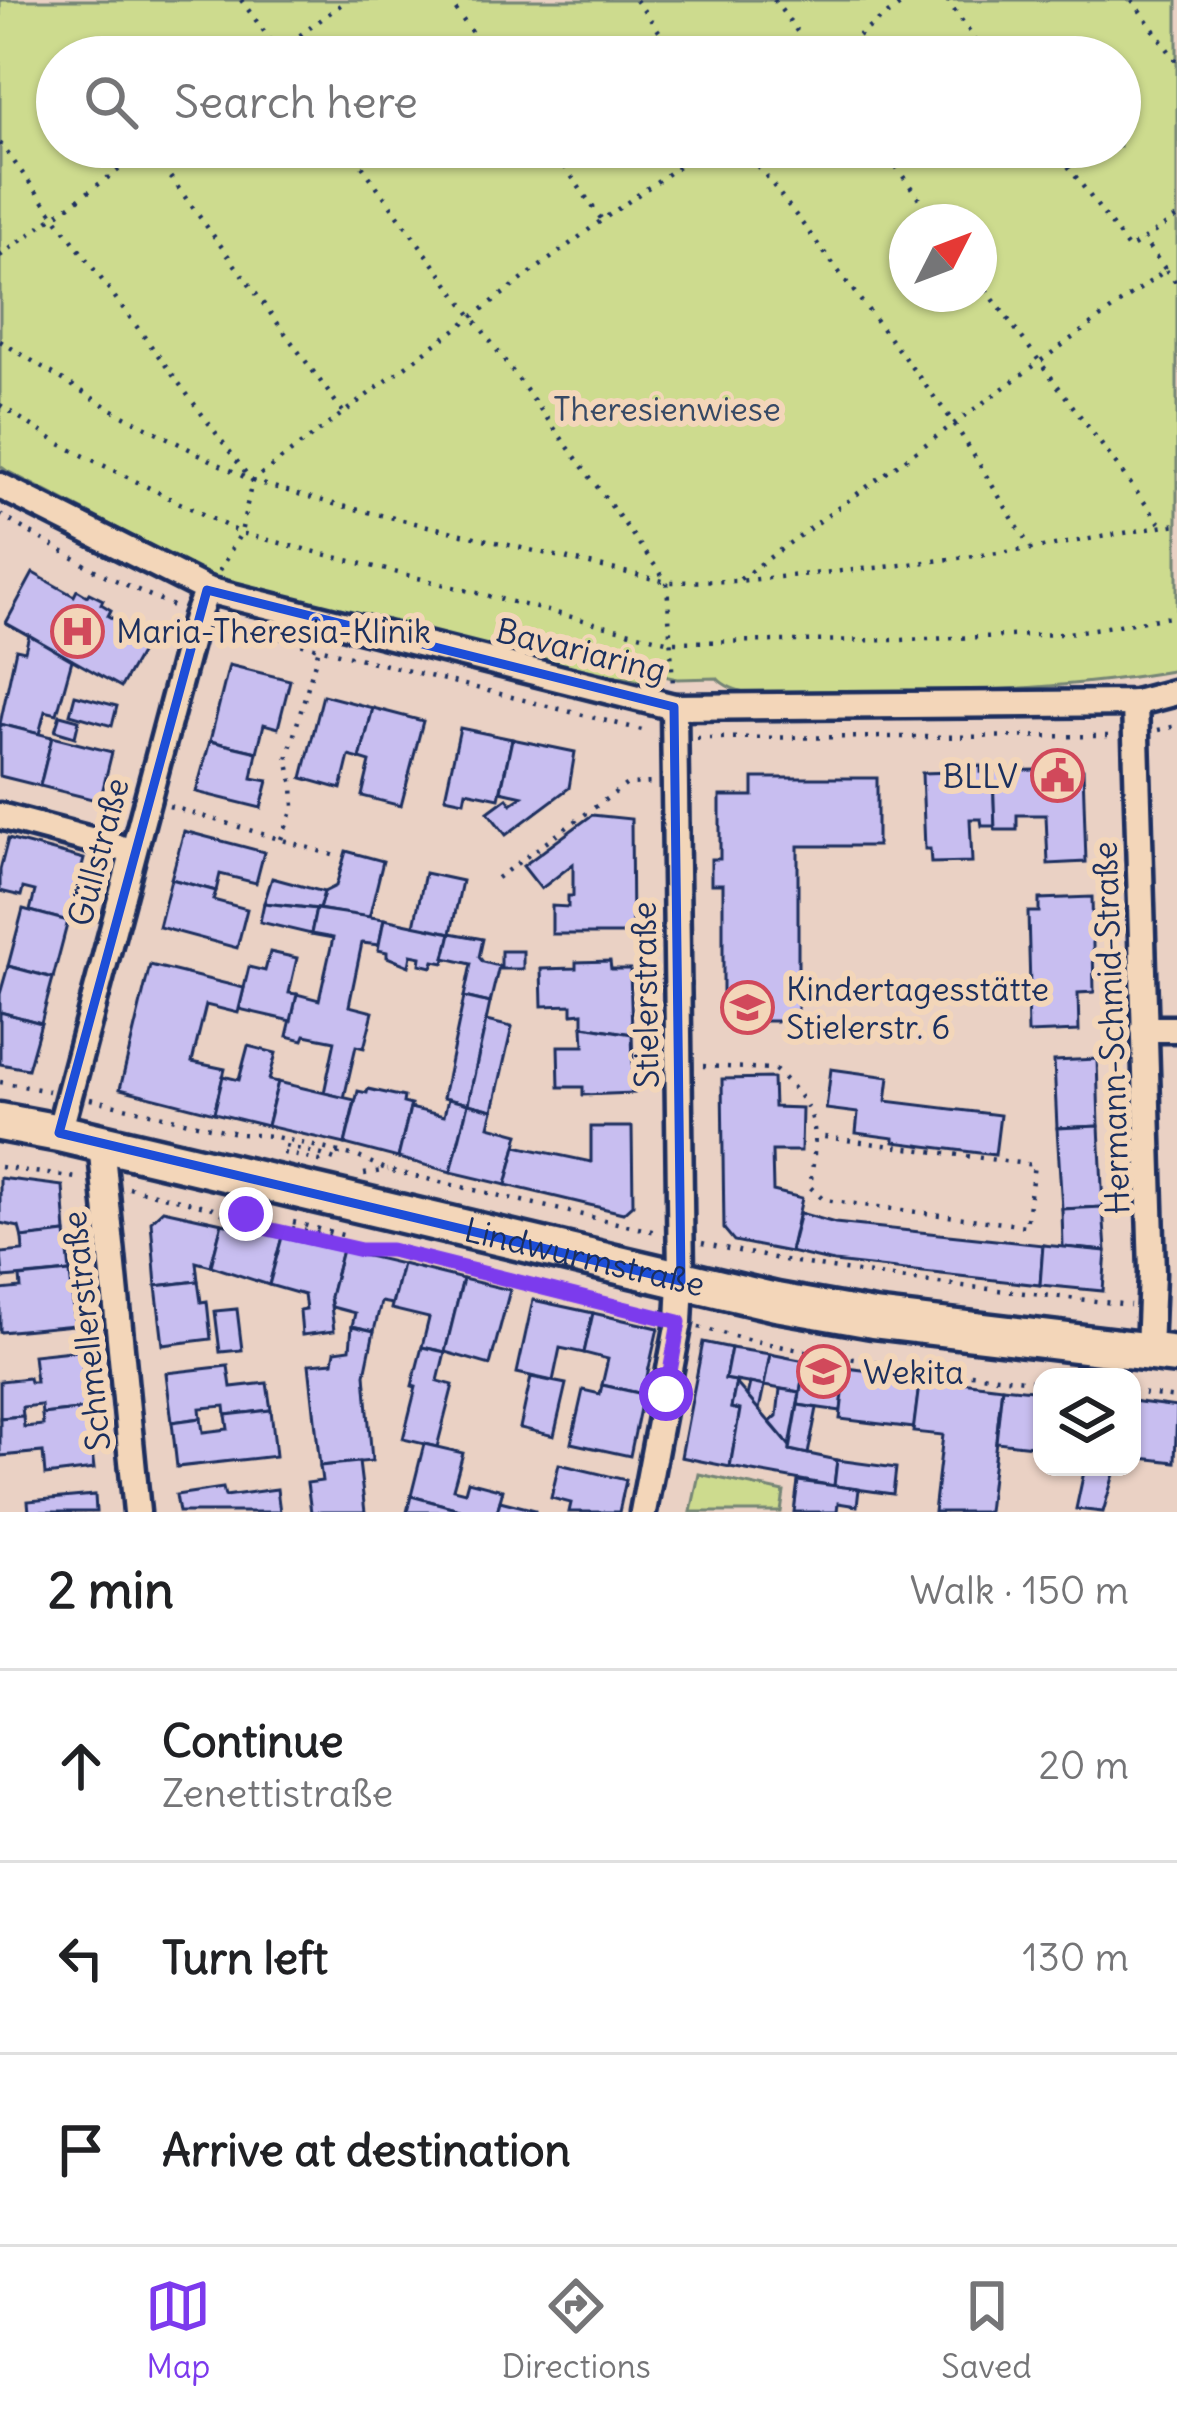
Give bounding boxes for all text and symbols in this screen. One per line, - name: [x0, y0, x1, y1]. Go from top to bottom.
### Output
- search box: [36, 36, 1141, 168]
- icon: search: [78, 69, 144, 135]
- text: Search here: [174, 74, 418, 130]
- north arrow: [889, 204, 997, 312]
- park label: Theresienwiese: [553, 388, 781, 430]
- hospital icon: Maria-Theresia-Klinik: [49, 603, 105, 659]
- street label: Bavariaring: [492, 609, 670, 691]
- place label: Maria-Theresia-Klinik: [116, 610, 431, 652]
- public building icon: BLLV: [1029, 748, 1085, 804]
- place label: BLLV: [942, 755, 1018, 797]
- street label: Güllstraße: [58, 773, 138, 931]
- street label: Hermann-Schmid-Straße: [1084, 841, 1138, 1215]
- street label: Stielerstraße: [622, 901, 668, 1089]
- place label: Kindertagesstätte Stielerstr. 6: [786, 968, 1049, 1048]
- school or university icon: Kindertagesstätte Stielerstr. 6: [719, 980, 775, 1036]
- route end: [219, 1187, 273, 1241]
- street label: Lindwurmstraße: [460, 1208, 709, 1305]
- street label: Schmellerstraße: [53, 1209, 119, 1453]
- school or university icon: Wekita: [796, 1344, 852, 1400]
- place label: Wekita: [863, 1351, 964, 1393]
- route start: [639, 1367, 693, 1421]
- map controls: [1033, 1368, 1141, 1476]
- button: layers: [1033, 1368, 1141, 1476]
- text: 2 min: [48, 1558, 174, 1622]
- text: Walk · 150 m: [910, 1566, 1129, 1615]
- text: Continue: [162, 1713, 344, 1769]
- icon: ahead: [48, 1733, 114, 1799]
- text: 20 m: [1038, 1741, 1129, 1790]
- text: Zenettistraße: [162, 1769, 393, 1818]
- icon: left: [48, 1925, 114, 1991]
- text: Turn left: [162, 1930, 328, 1986]
- text: 130 m: [1022, 1933, 1129, 1982]
- icon: arrive: [48, 2117, 114, 2183]
- text: Arrive at destination: [162, 2122, 571, 2178]
- tab: Map: [145, 2273, 211, 2387]
- tab: Directions: [502, 2273, 651, 2387]
- tab: Saved: [941, 2273, 1032, 2387]

